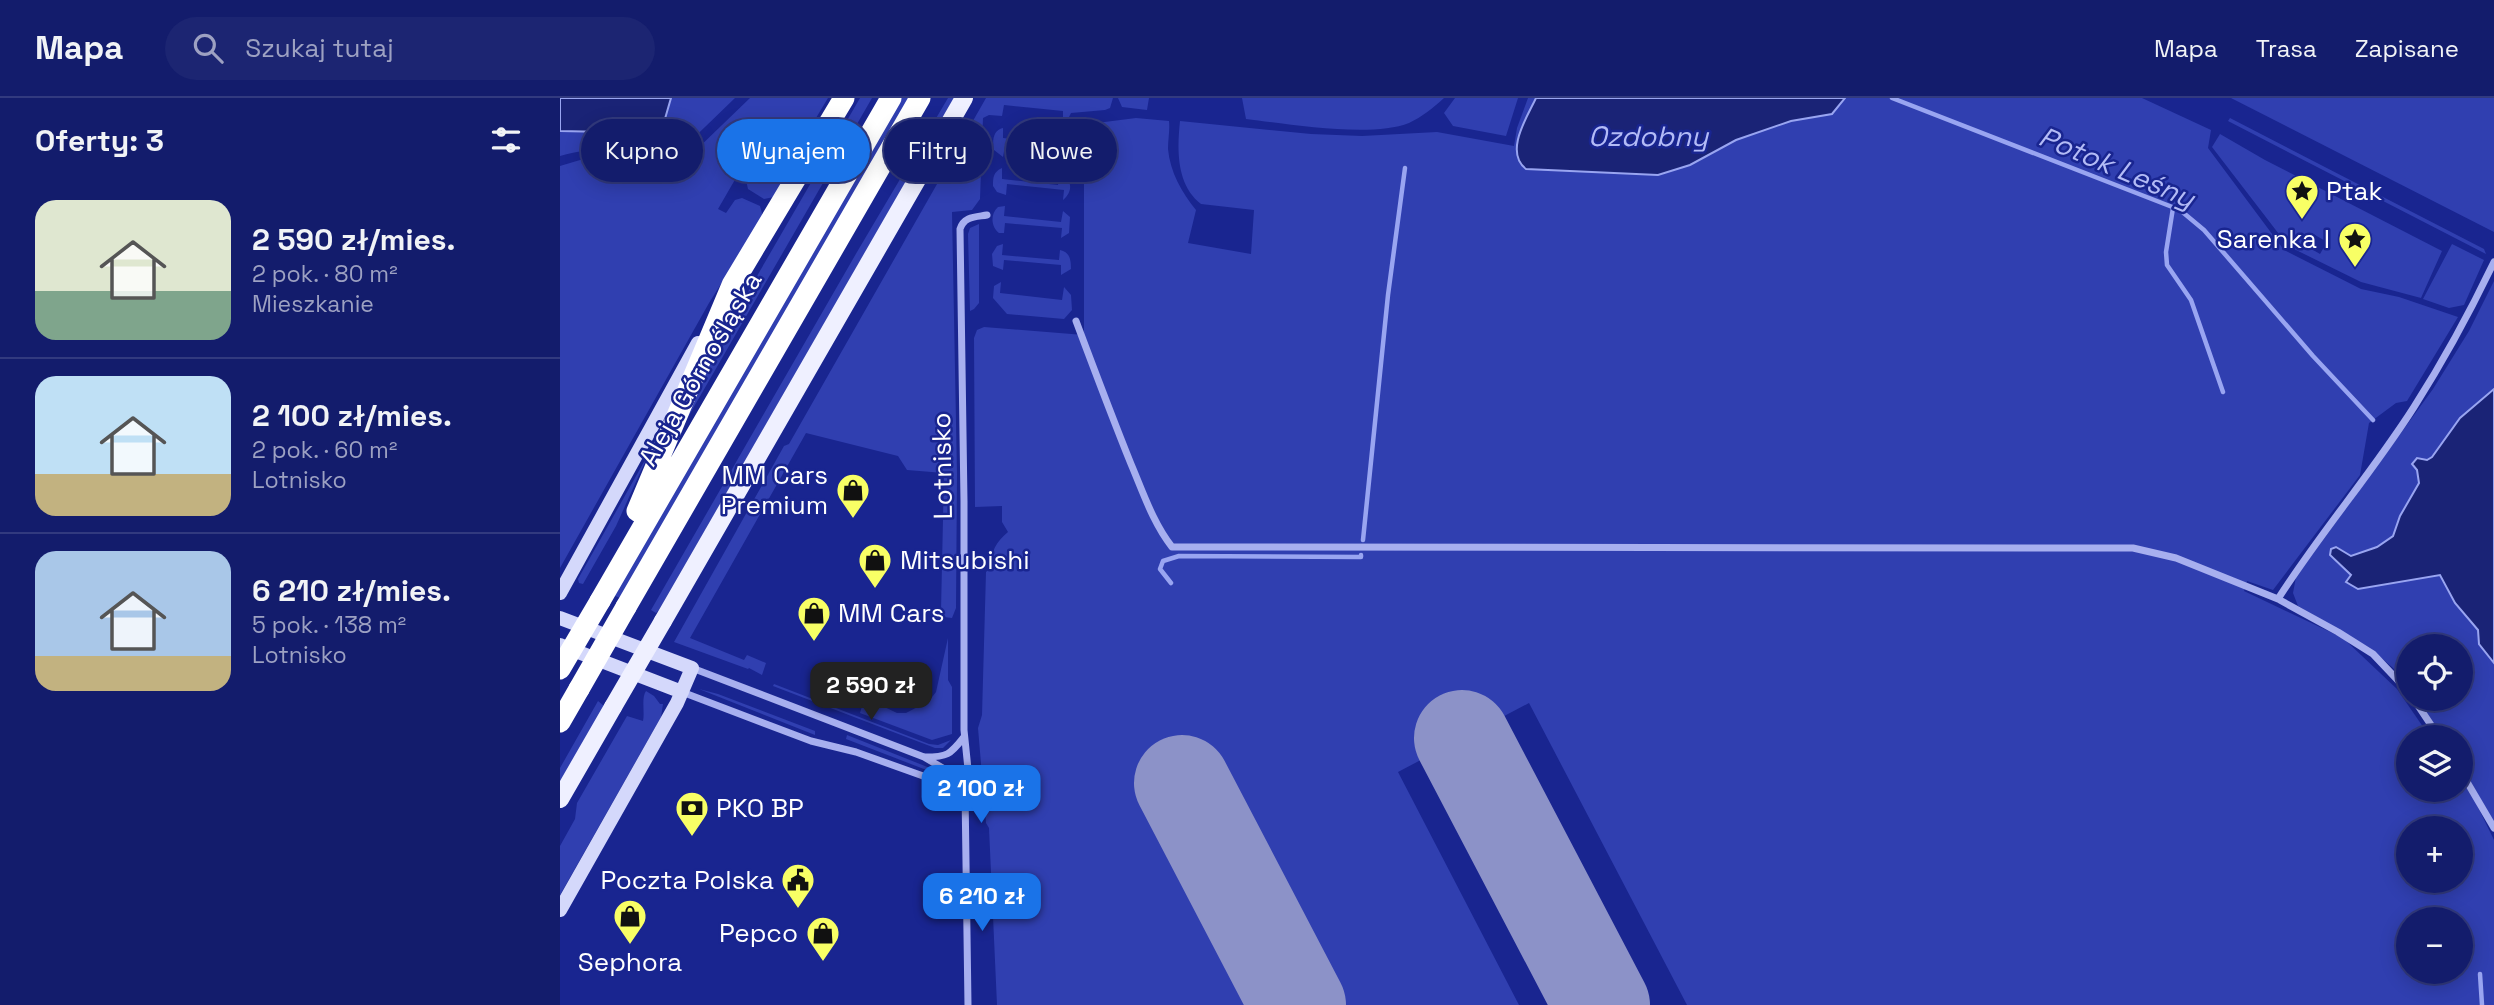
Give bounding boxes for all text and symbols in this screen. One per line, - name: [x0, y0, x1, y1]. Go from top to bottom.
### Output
- search box: [165, 17, 655, 80]
- text: Mapa: [35, 27, 123, 69]
- icon: search: [189, 29, 227, 67]
- text: Szukaj tutaj: [245, 31, 394, 65]
- text: Mapa: [2154, 33, 2218, 64]
- text: Trasa: [2256, 33, 2317, 64]
- text: Zapisane: [2355, 33, 2459, 64]
- water label: Ozdobny: [1588, 118, 1710, 154]
- water label: Potok Leśny: [2034, 118, 2202, 217]
- chip: Kupno: [581, 119, 703, 182]
- chip: Wynajem: [717, 119, 870, 182]
- chip: Filtry: [884, 119, 992, 182]
- chip: Nowe: [1006, 119, 1117, 182]
- text: Oferty: 3: [35, 121, 164, 160]
- icon: filters: [487, 121, 525, 159]
- place icon: Ptak: [2283, 172, 2321, 221]
- place label: Ptak: [2326, 174, 2382, 208]
- text: 2 590 zł/mies.: [252, 220, 455, 259]
- place icon: Sarenka I: [2336, 220, 2374, 269]
- place label: Sarenka I: [2217, 222, 2330, 256]
- icon: home: [91, 228, 175, 312]
- text: 2 pok. · 80 m²: [252, 259, 398, 289]
- street label: Aleja Górnośląska: [631, 266, 769, 472]
- text: Mieszkanie: [252, 289, 374, 319]
- text: 2 100 zł/mies.: [252, 396, 452, 435]
- icon: home: [91, 404, 175, 488]
- street label: Lotnisko: [924, 412, 960, 520]
- text: 2 pok. · 60 m²: [252, 435, 397, 465]
- place label: MM Cars Premium: [721, 458, 828, 522]
- text: Lotnisko: [252, 465, 347, 495]
- shop icon: MM Cars Premium: [834, 471, 872, 520]
- shop icon: Mitsubishi: [856, 541, 894, 590]
- place label: Mitsubishi: [900, 543, 1030, 577]
- text: 6 210 zł/mies.: [252, 571, 451, 610]
- icon: home: [91, 579, 175, 663]
- shop icon: MM Cars: [795, 594, 833, 643]
- place label: MM Cars: [838, 596, 945, 630]
- text: 5 pok. · 138 m²: [252, 610, 406, 640]
- map controls: [2396, 634, 2473, 984]
- button: locate: [2396, 634, 2473, 711]
- text: Lotnisko: [252, 640, 347, 670]
- pin: 2 590 zł: [799, 662, 943, 722]
- text: 2 590 zł: [826, 670, 916, 700]
- button: layers: [2396, 725, 2473, 802]
- pin: 2 100 zł: [909, 766, 1053, 825]
- text: 2 100 zł: [938, 773, 1024, 803]
- bank icon: PKO BP: [673, 789, 711, 838]
- place label: PKO BP: [716, 791, 804, 825]
- button: +: [2396, 816, 2473, 893]
- public building icon: Poczta Polska: [779, 861, 817, 910]
- place label: Poczta Polska: [601, 863, 774, 897]
- pin: 6 210 zł: [910, 874, 1054, 933]
- text: 6 210 zł: [939, 881, 1025, 911]
- shop icon: Sephora: [611, 897, 649, 946]
- button: −: [2396, 907, 2473, 984]
- shop icon: Pepco: [804, 914, 842, 963]
- place label: Pepco: [719, 916, 798, 950]
- place label: Sephora: [578, 945, 682, 979]

